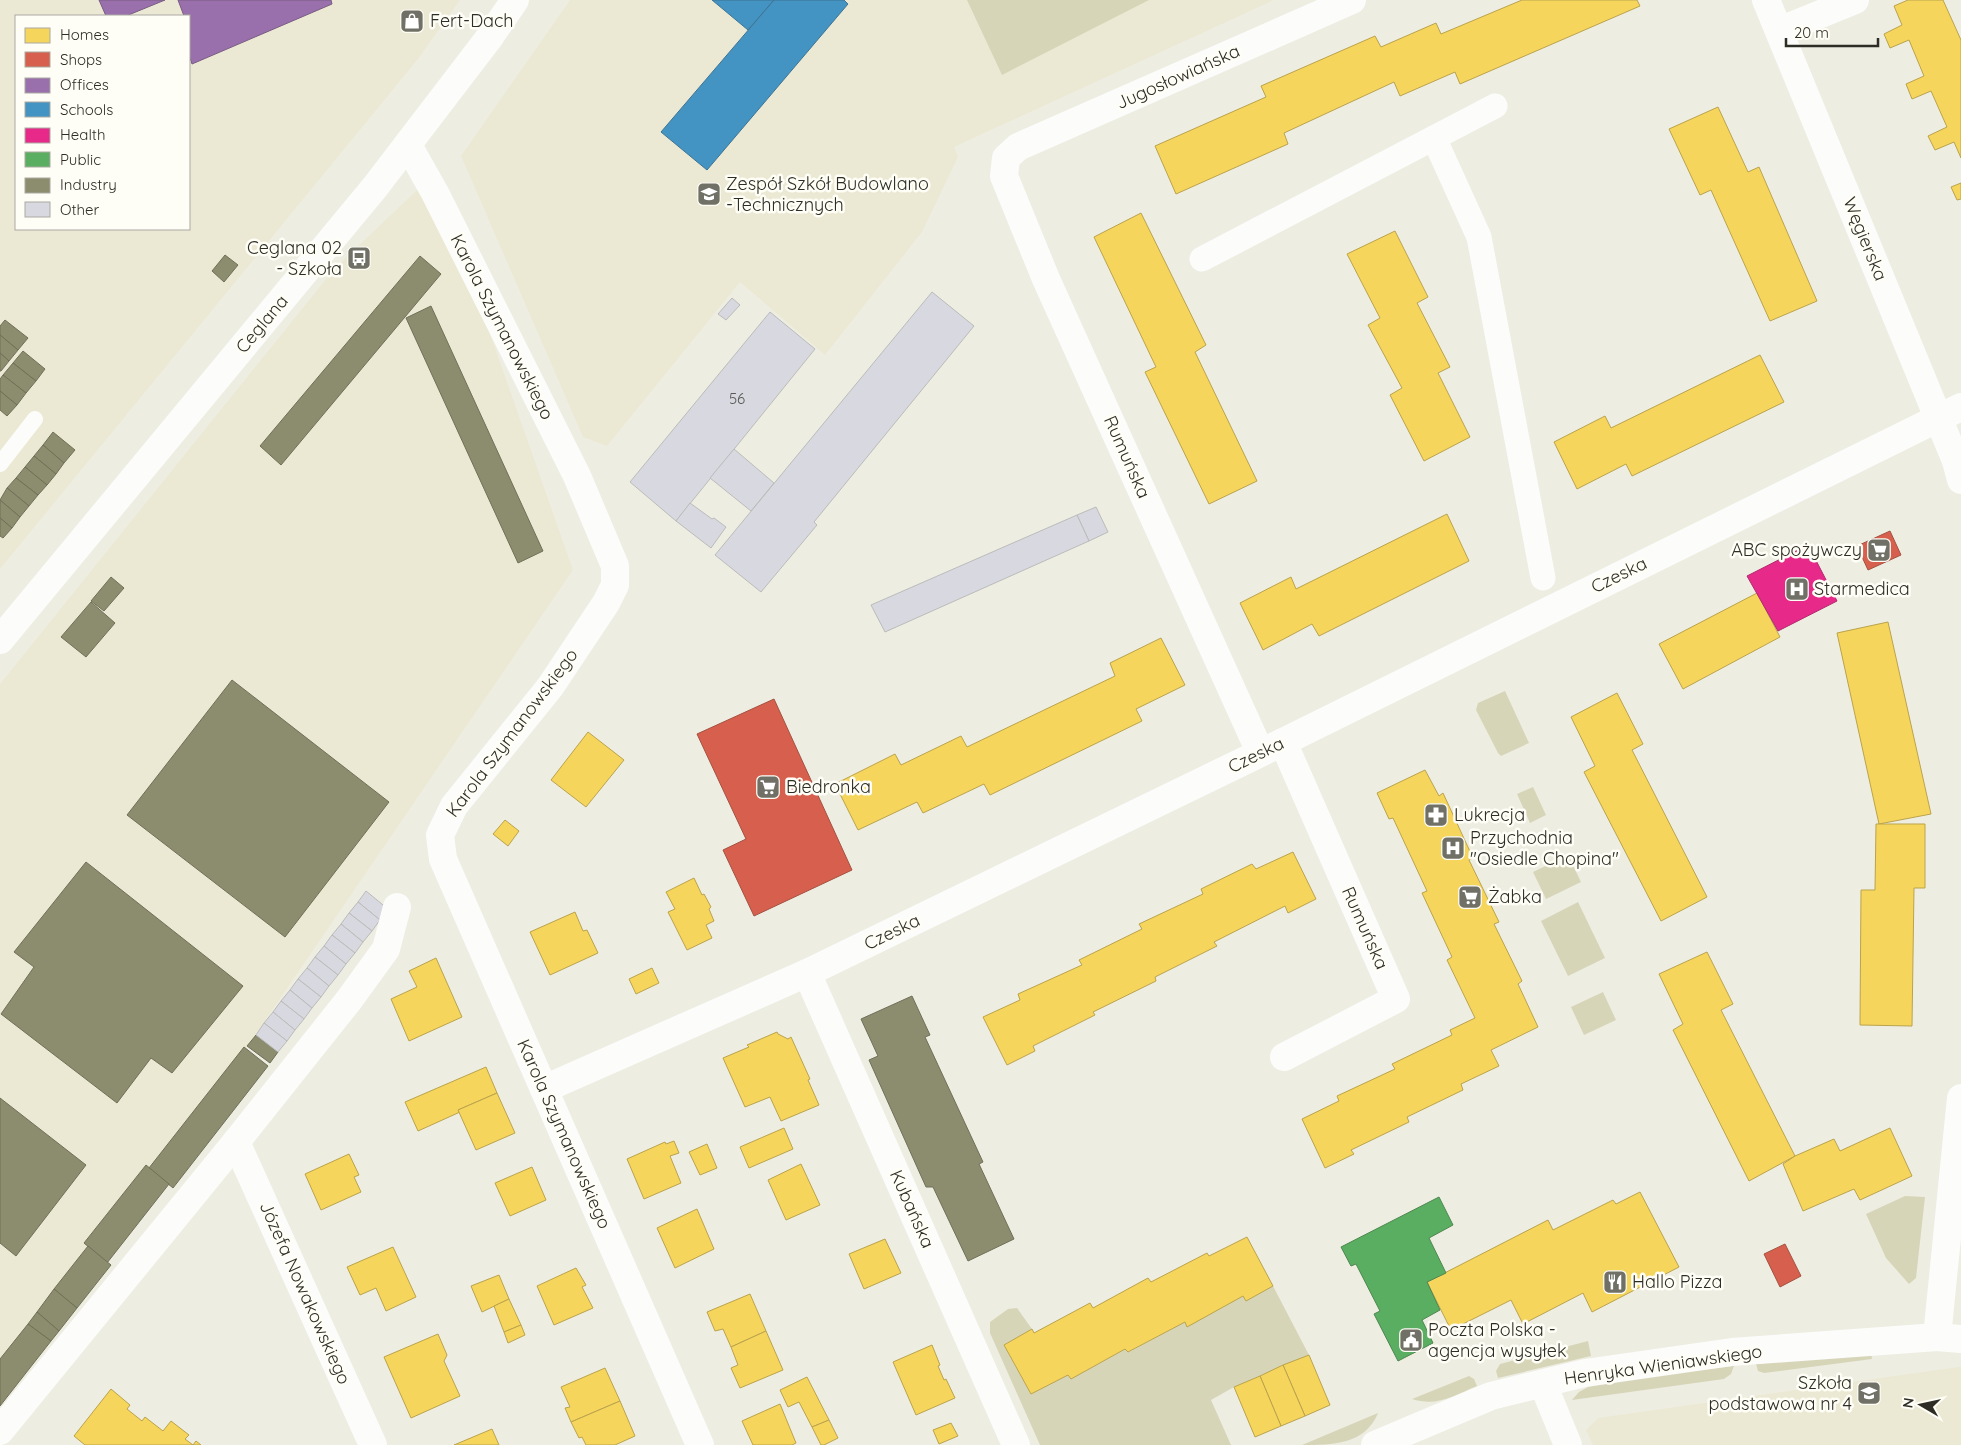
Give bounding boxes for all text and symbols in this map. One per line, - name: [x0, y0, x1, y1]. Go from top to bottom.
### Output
- shop icon: Fert-Dach: [399, 8, 425, 34]
- place label: Fert-Dach: [430, 9, 514, 32]
- legend: [15, 15, 190, 230]
- scale bar: [1786, 15, 1878, 47]
- text: 20 m: [1794, 23, 1829, 42]
- text: Homes: [60, 25, 109, 44]
- street label: Jugosłowiańska: [1112, 39, 1243, 114]
- text: Shops: [60, 50, 102, 69]
- text: Offices: [60, 75, 109, 94]
- text: Schools: [60, 100, 113, 119]
- text: Health: [60, 125, 105, 144]
- text: Public: [60, 150, 101, 169]
- place label: Zespół Szkół Budowlano -Technicznych: [726, 172, 929, 216]
- text: Industry: [60, 175, 117, 194]
- school or university icon: Zespół Szkół Budowlano -Technicznych: [696, 181, 722, 207]
- street label: Węgierska: [1838, 194, 1893, 284]
- text: Other: [60, 200, 100, 219]
- street label: Karola Szymanowskiego: [446, 230, 559, 423]
- place label: Ceglana 02 - Szkoła: [247, 236, 342, 280]
- bus stop icon: Ceglana 02 - Szkoła: [346, 245, 372, 271]
- street label: Ceglana: [230, 290, 293, 358]
- house number: 56: [729, 389, 745, 408]
- street label: Rumuńska: [1099, 412, 1156, 502]
- supermarket icon: ABC spożywczy: [1866, 537, 1892, 563]
- place label: ABC spożywczy: [1731, 538, 1862, 561]
- street label: Czeska: [1587, 551, 1650, 598]
- hospital icon: Starmedica: [1784, 576, 1810, 602]
- place label: Starmedica: [1814, 577, 1910, 600]
- street label: Karola Szymanowskiego: [441, 644, 583, 822]
- street label: Czeska: [1224, 731, 1287, 778]
- supermarket icon: Biedronka: [755, 774, 781, 800]
- place label: Biedronka: [786, 775, 871, 798]
- pharmacy icon: Lukrecja: [1423, 802, 1449, 828]
- place label: Lukrecja: [1454, 803, 1525, 826]
- place label: Przychodnia "Osiedle Chopina": [1470, 826, 1619, 870]
- hospital icon: Przychodnia "Osiedle Chopina": [1440, 835, 1466, 861]
- street label: Rumuńska: [1337, 883, 1394, 973]
- supermarket icon: Żabka: [1457, 884, 1483, 910]
- place label: Żabka: [1488, 885, 1542, 908]
- street label: Czeska: [860, 908, 923, 955]
- street label: Karola Szymanowskiego: [512, 1035, 617, 1232]
- street label: Kubańska: [885, 1166, 940, 1252]
- street label: Józefa Nowakowskiego: [255, 1198, 356, 1388]
- restaurant icon: Hallo Pizza: [1602, 1269, 1628, 1295]
- place label: Hallo Pizza: [1632, 1270, 1723, 1293]
- place label: Poczta Polska - agencja wysyłek: [1428, 1318, 1567, 1362]
- public building icon: Poczta Polska - agencja wysyłek: [1398, 1327, 1424, 1353]
- street label: Henryka Wieniawskiego: [1562, 1339, 1763, 1390]
- place label: Szkoła podstawowa nr 4: [1708, 1371, 1852, 1415]
- school or university icon: Szkoła podstawowa nr 4: [1856, 1380, 1882, 1406]
- north arrow: [1896, 1380, 1946, 1430]
- text: N: [1898, 1396, 1918, 1409]

